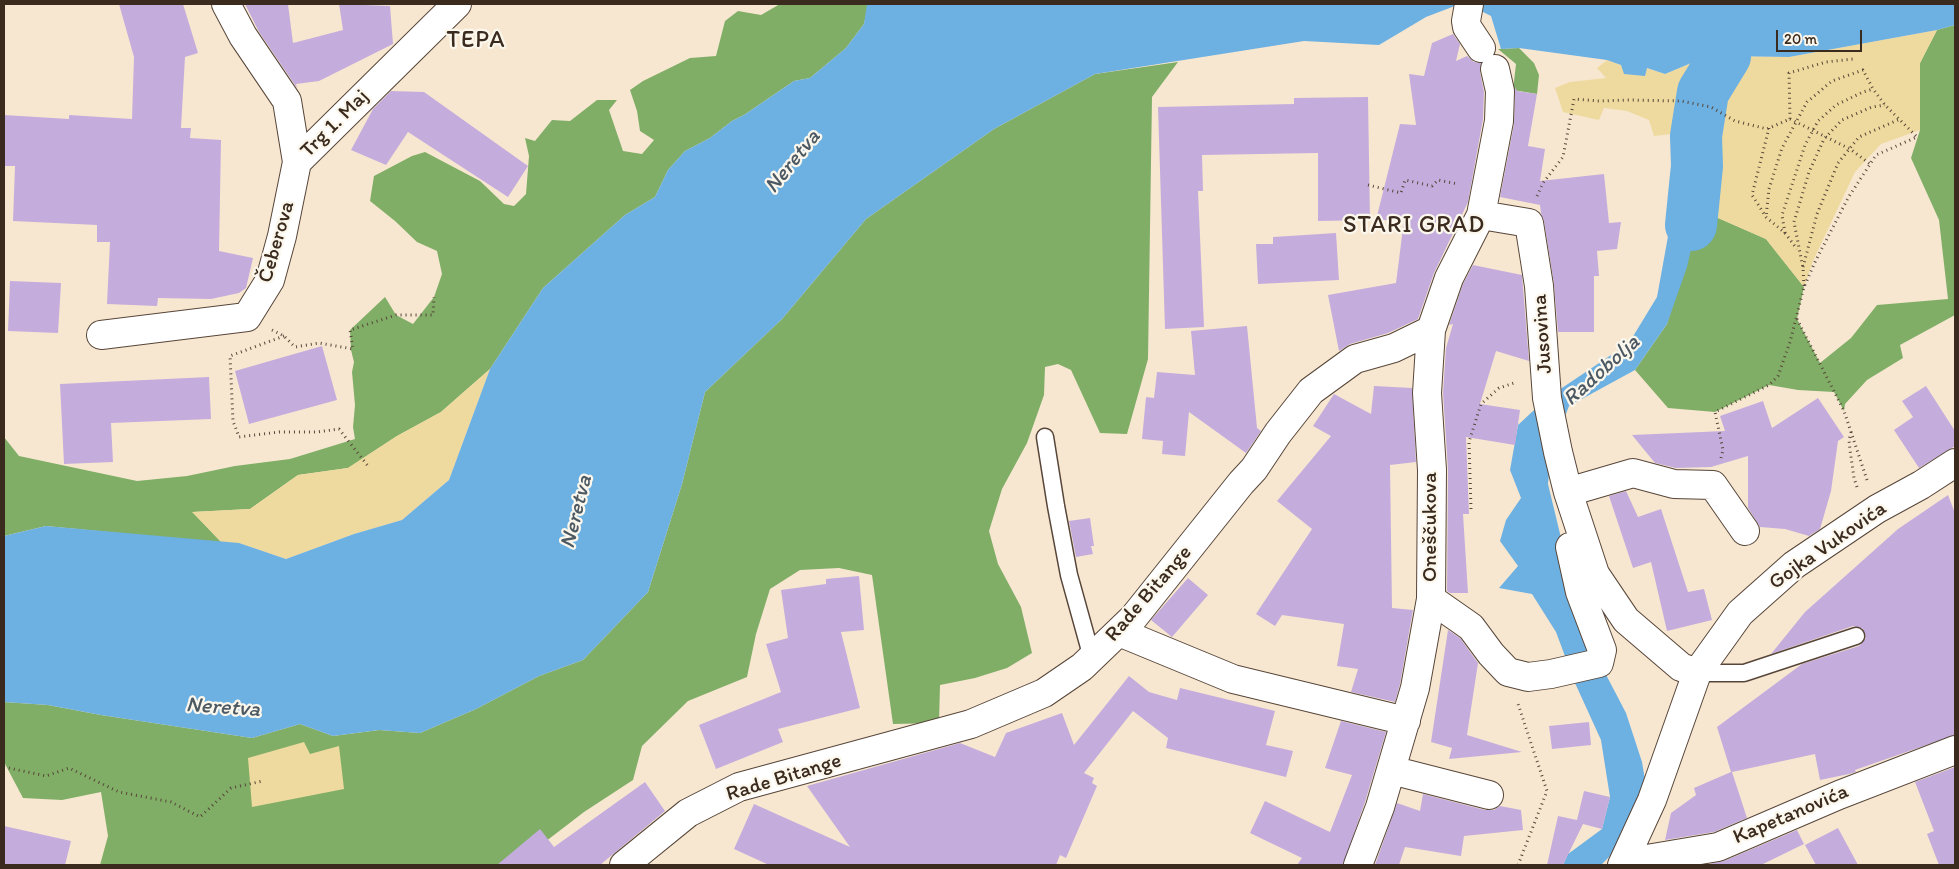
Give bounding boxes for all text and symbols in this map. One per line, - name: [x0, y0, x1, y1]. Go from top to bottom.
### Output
- scale bar: [1779, 20, 1865, 52]
- district label: TEPA: [446, 27, 506, 55]
- text: 20 m: [1784, 30, 1817, 48]
- street label: Trg 1. Maj: [296, 85, 374, 163]
- water label: Neretva: [759, 125, 827, 199]
- street label: Čeberova: [253, 198, 301, 286]
- district label: STARI GRAD: [1342, 212, 1486, 240]
- street label: Jusovina: [1528, 293, 1558, 375]
- water label: Radobolja: [1558, 330, 1646, 412]
- street label: Oneščukova: [1418, 472, 1444, 582]
- water label: Neretva: [555, 473, 599, 551]
- street label: Gojka Vukovića: [1764, 496, 1892, 596]
- street label: Rade Bitange: [1100, 541, 1198, 647]
- water label: Neretva: [185, 692, 261, 724]
- street label: Rade Bitange: [723, 749, 845, 807]
- street label: Kapetanovića: [1730, 779, 1852, 851]

